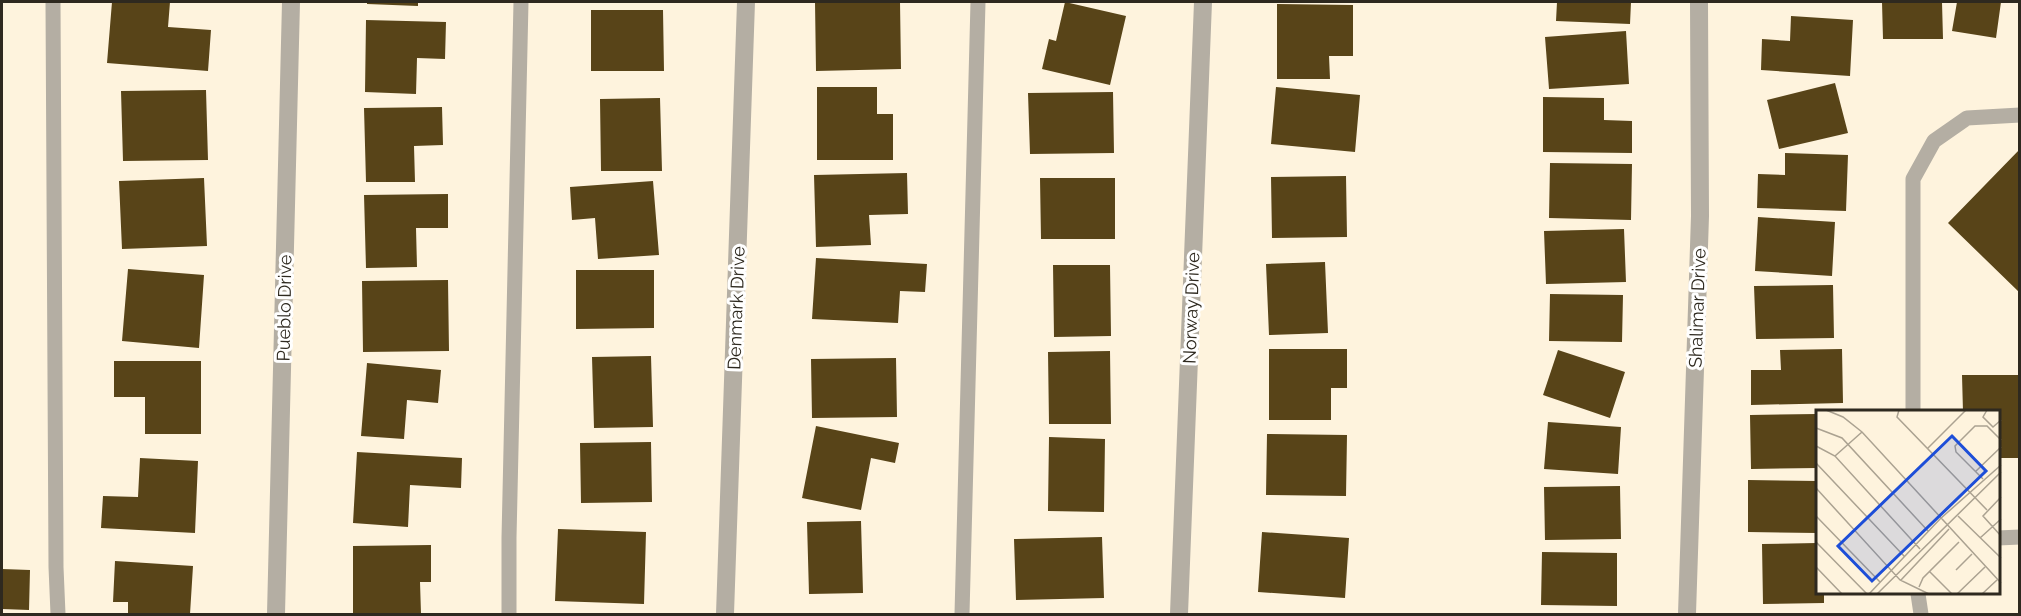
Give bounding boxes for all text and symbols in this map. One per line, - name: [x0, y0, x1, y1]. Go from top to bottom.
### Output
- street label: Denmark Drive: [723, 245, 749, 370]
- street label: Shalimar Drive: [1684, 247, 1710, 368]
- street label: Norway Drive: [1179, 251, 1203, 364]
- street label: Pueblo Drive: [273, 254, 295, 362]
- inset map: [1816, 410, 2000, 595]

